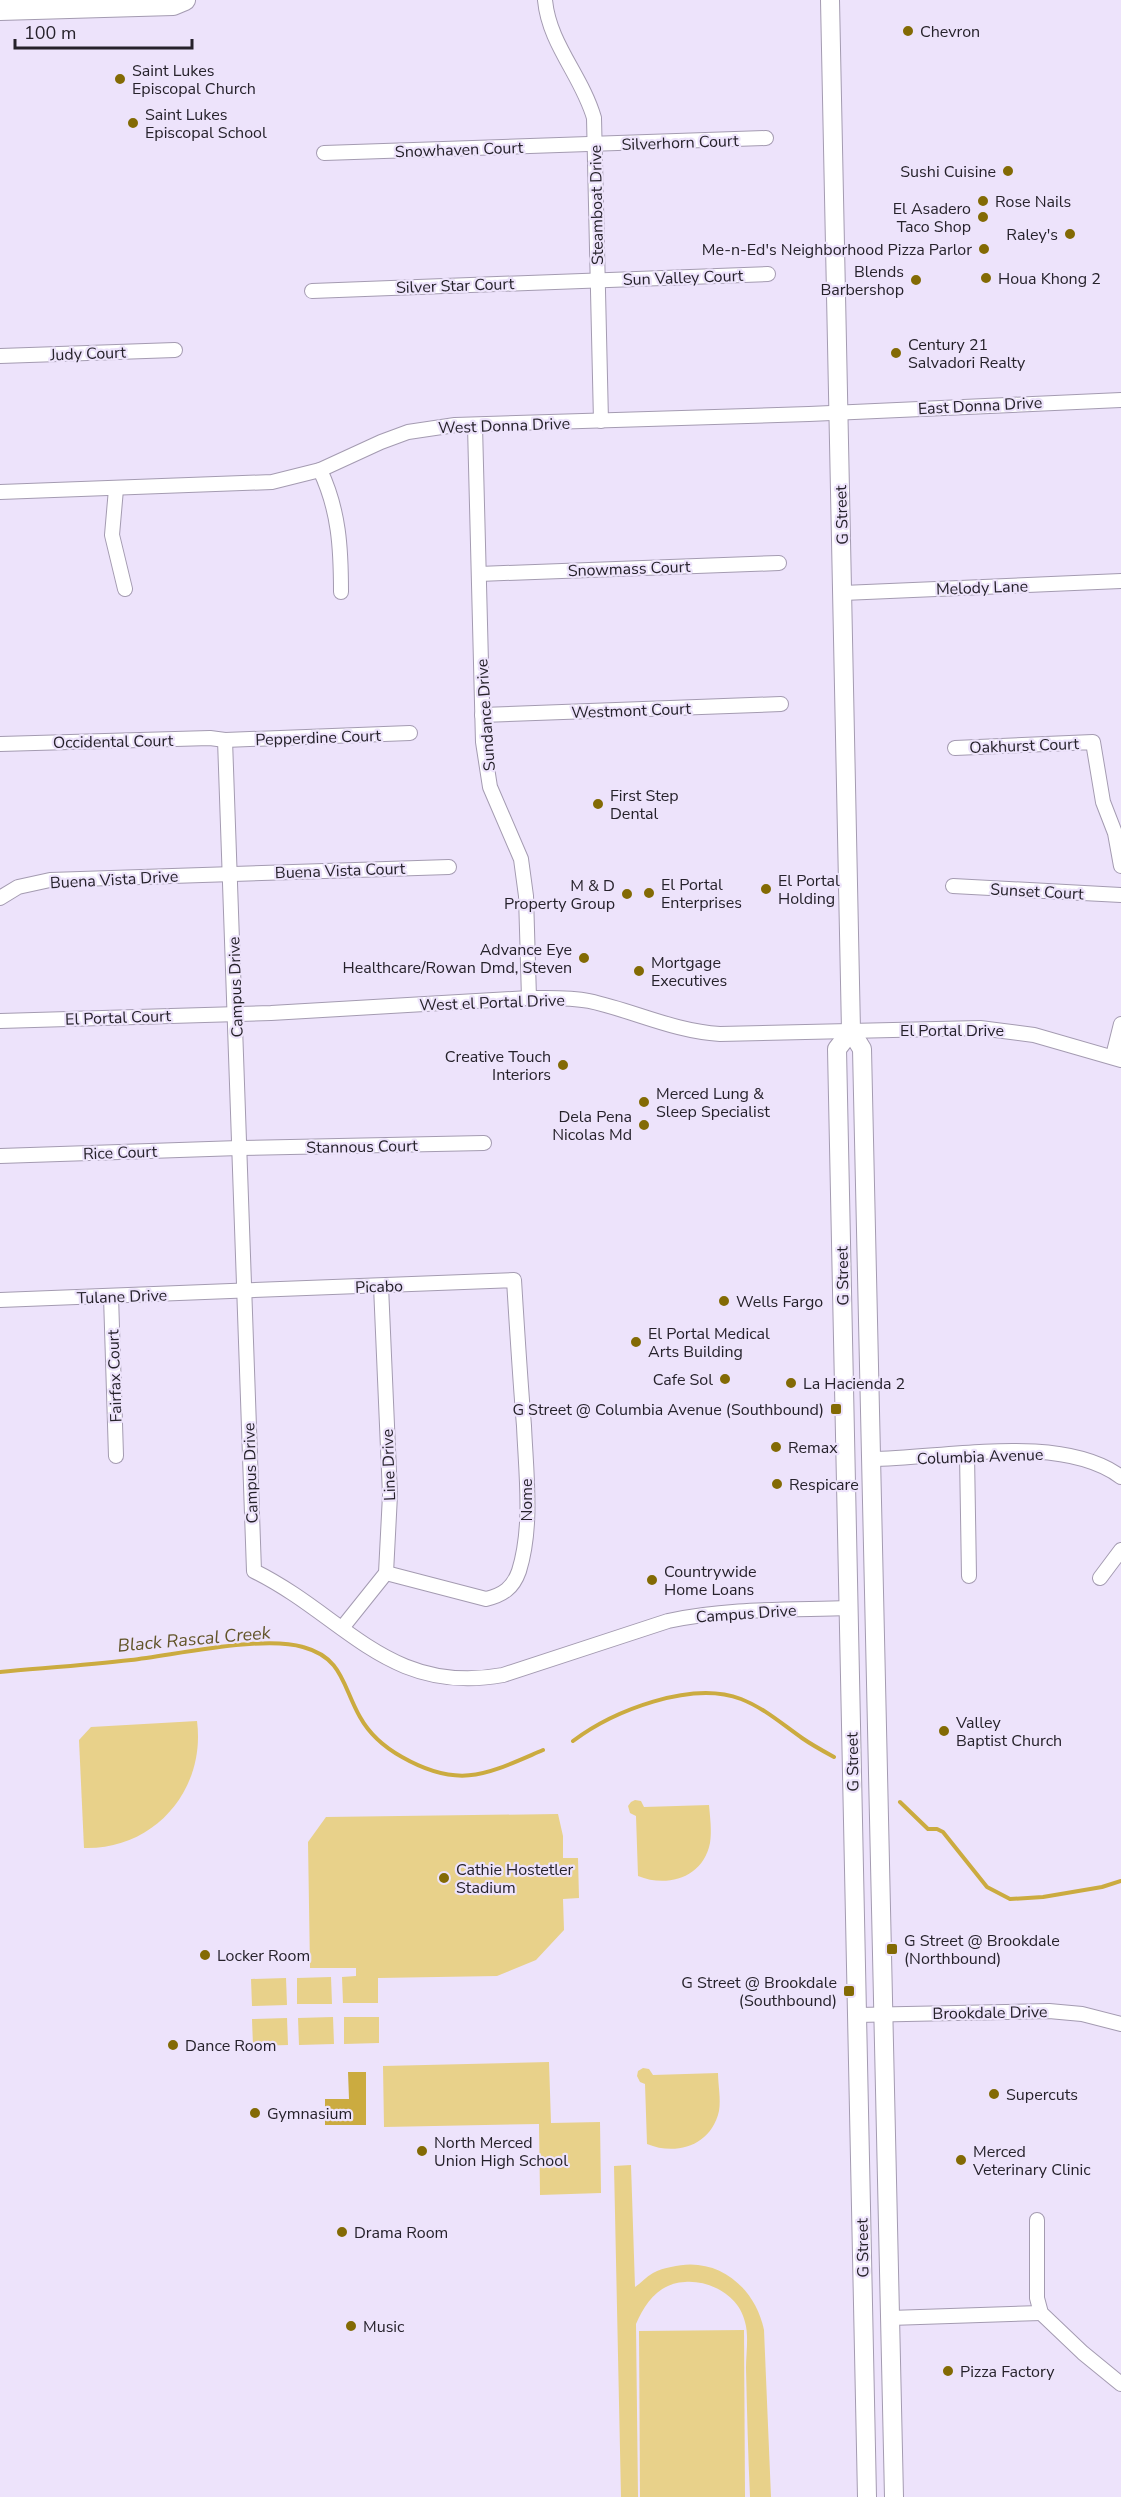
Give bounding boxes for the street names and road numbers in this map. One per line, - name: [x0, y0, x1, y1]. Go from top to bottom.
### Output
- street label: Silverhorn Court: [621, 130, 739, 156]
- street label: Snowhaven Court: [395, 137, 524, 163]
- street label: Steamboat Drive: [585, 145, 609, 265]
- street label: Sun Valley Court: [622, 265, 744, 291]
- street label: Silver Star Court: [396, 273, 515, 299]
- street label: Judy Court: [49, 342, 127, 366]
- street label: East Donna Drive: [917, 392, 1043, 420]
- street label: West Donna Drive: [438, 413, 570, 439]
- street label: G Street: [830, 485, 854, 545]
- street label: Snowmass Court: [567, 556, 691, 582]
- street label: Melody Lane: [936, 575, 1028, 601]
- street label: Sundance Drive: [471, 658, 501, 772]
- street label: Westmont Court: [571, 698, 692, 724]
- street label: Pepperdine Court: [255, 725, 382, 751]
- street label: Occidental Court: [53, 730, 174, 754]
- street label: Oakhurst Court: [969, 733, 1080, 759]
- street label: Buena Vista Court: [275, 858, 406, 884]
- street label: Buena Vista Drive: [49, 866, 179, 894]
- street label: Sunset Court: [990, 879, 1085, 905]
- street label: Campus Drive: [223, 936, 249, 1038]
- street label: West el Portal Drive: [419, 989, 565, 1017]
- street label: El Portal Court: [65, 1005, 172, 1031]
- street label: El Portal Drive: [900, 1020, 1004, 1042]
- street label: Stannous Court: [306, 1135, 418, 1159]
- street label: Rice Court: [83, 1141, 158, 1165]
- street label: G Street: [831, 1246, 855, 1306]
- street label: Picabo: [355, 1275, 403, 1299]
- street label: Tulane Drive: [77, 1284, 168, 1310]
- street label: Fairfax Court: [102, 1329, 128, 1423]
- street label: Campus Drive: [238, 1422, 264, 1524]
- street label: Line Drive: [377, 1429, 401, 1501]
- street label: Columbia Avenue: [916, 1444, 1044, 1470]
- street label: Nome: [516, 1479, 538, 1521]
- street label: Campus Drive: [695, 1600, 797, 1628]
- street label: G Street: [841, 1732, 865, 1792]
- street label: Brookdale Drive: [932, 2001, 1048, 2025]
- street label: G Street: [851, 2218, 875, 2278]

